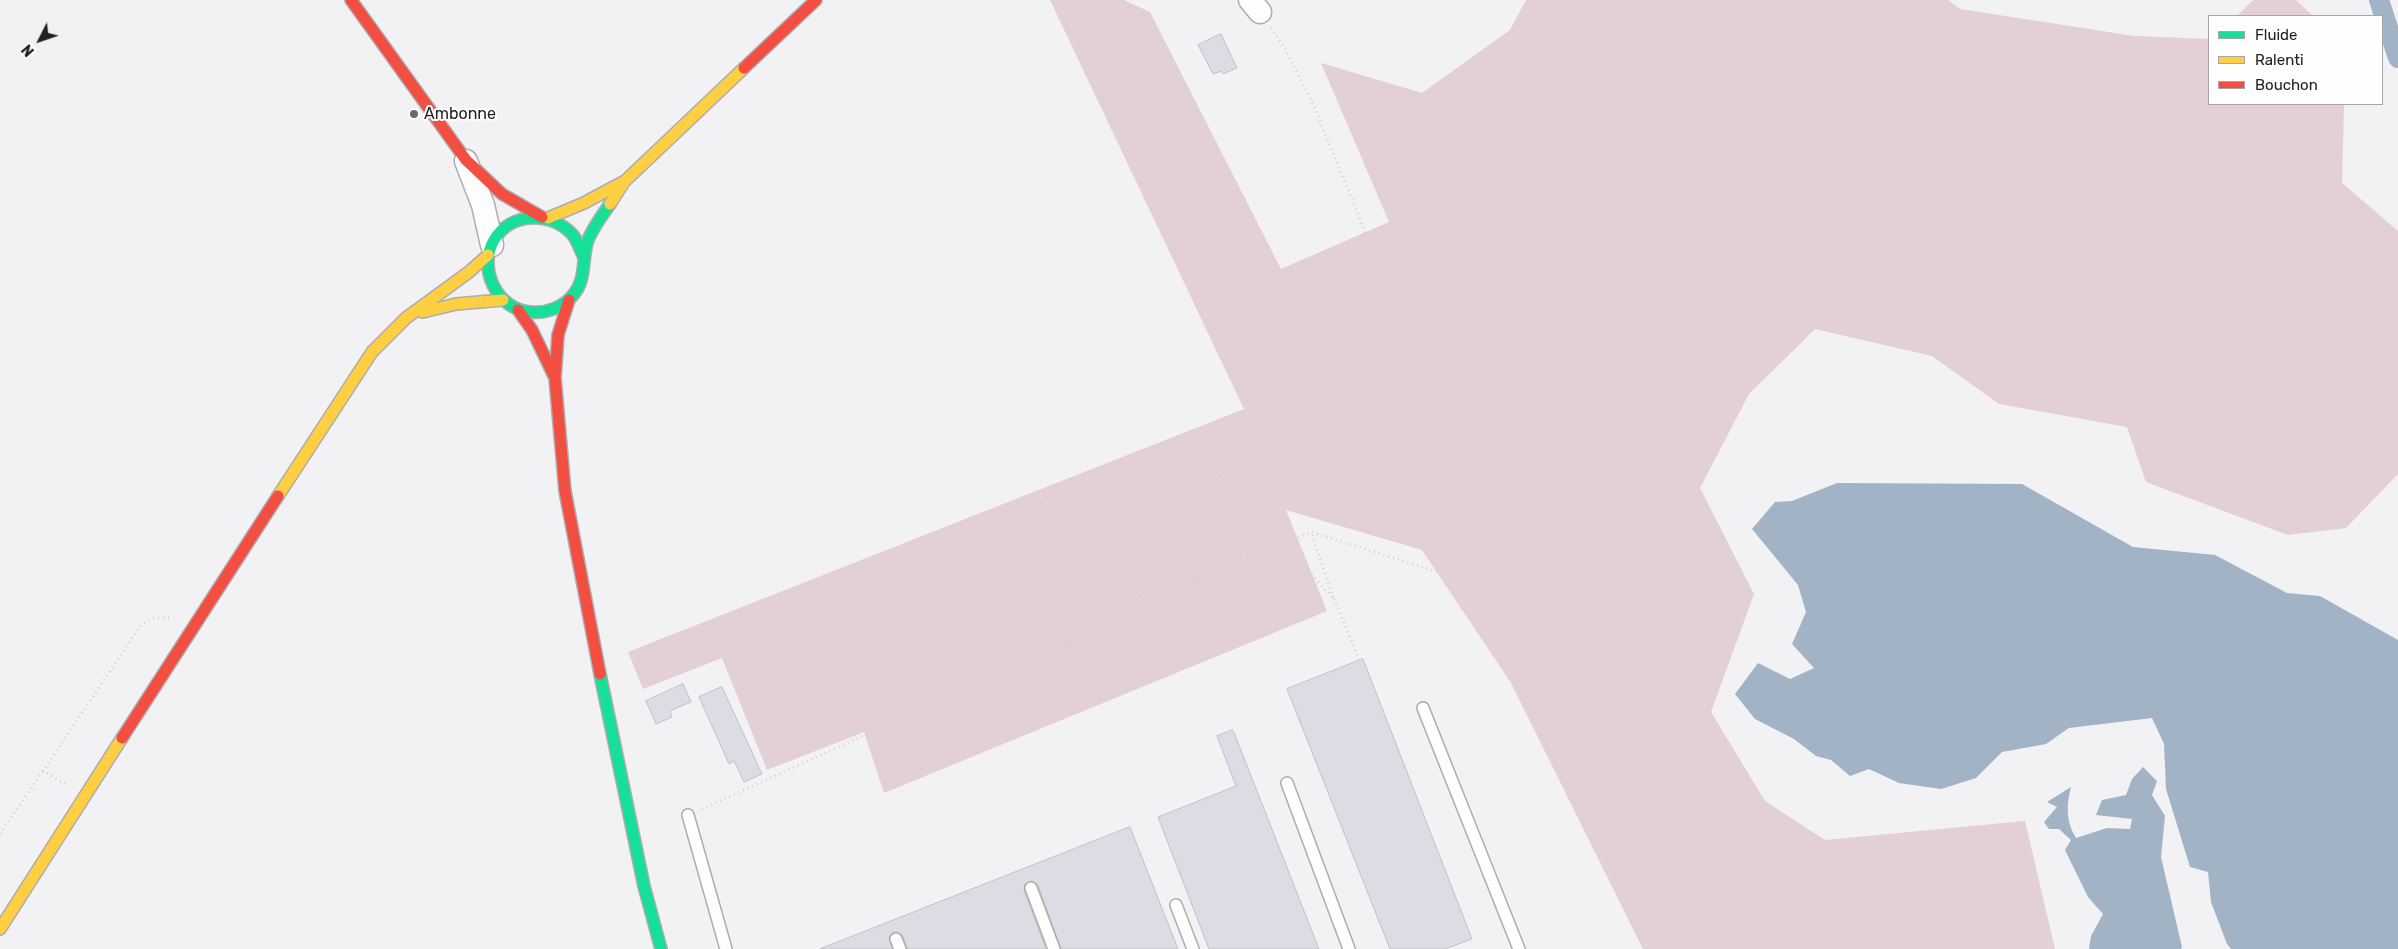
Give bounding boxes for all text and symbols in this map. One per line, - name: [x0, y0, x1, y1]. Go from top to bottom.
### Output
- north arrow: [15, 15, 65, 65]
- legend: [2208, 15, 2383, 105]
- text: Fluide: [2255, 26, 2297, 44]
- text: N: [19, 41, 38, 60]
- text: Ralenti: [2255, 51, 2304, 69]
- text: Bouchon: [2255, 76, 2318, 94]
- place label: Ambonne: [424, 104, 496, 124]
- marker: Ambonne: [408, 108, 420, 120]

